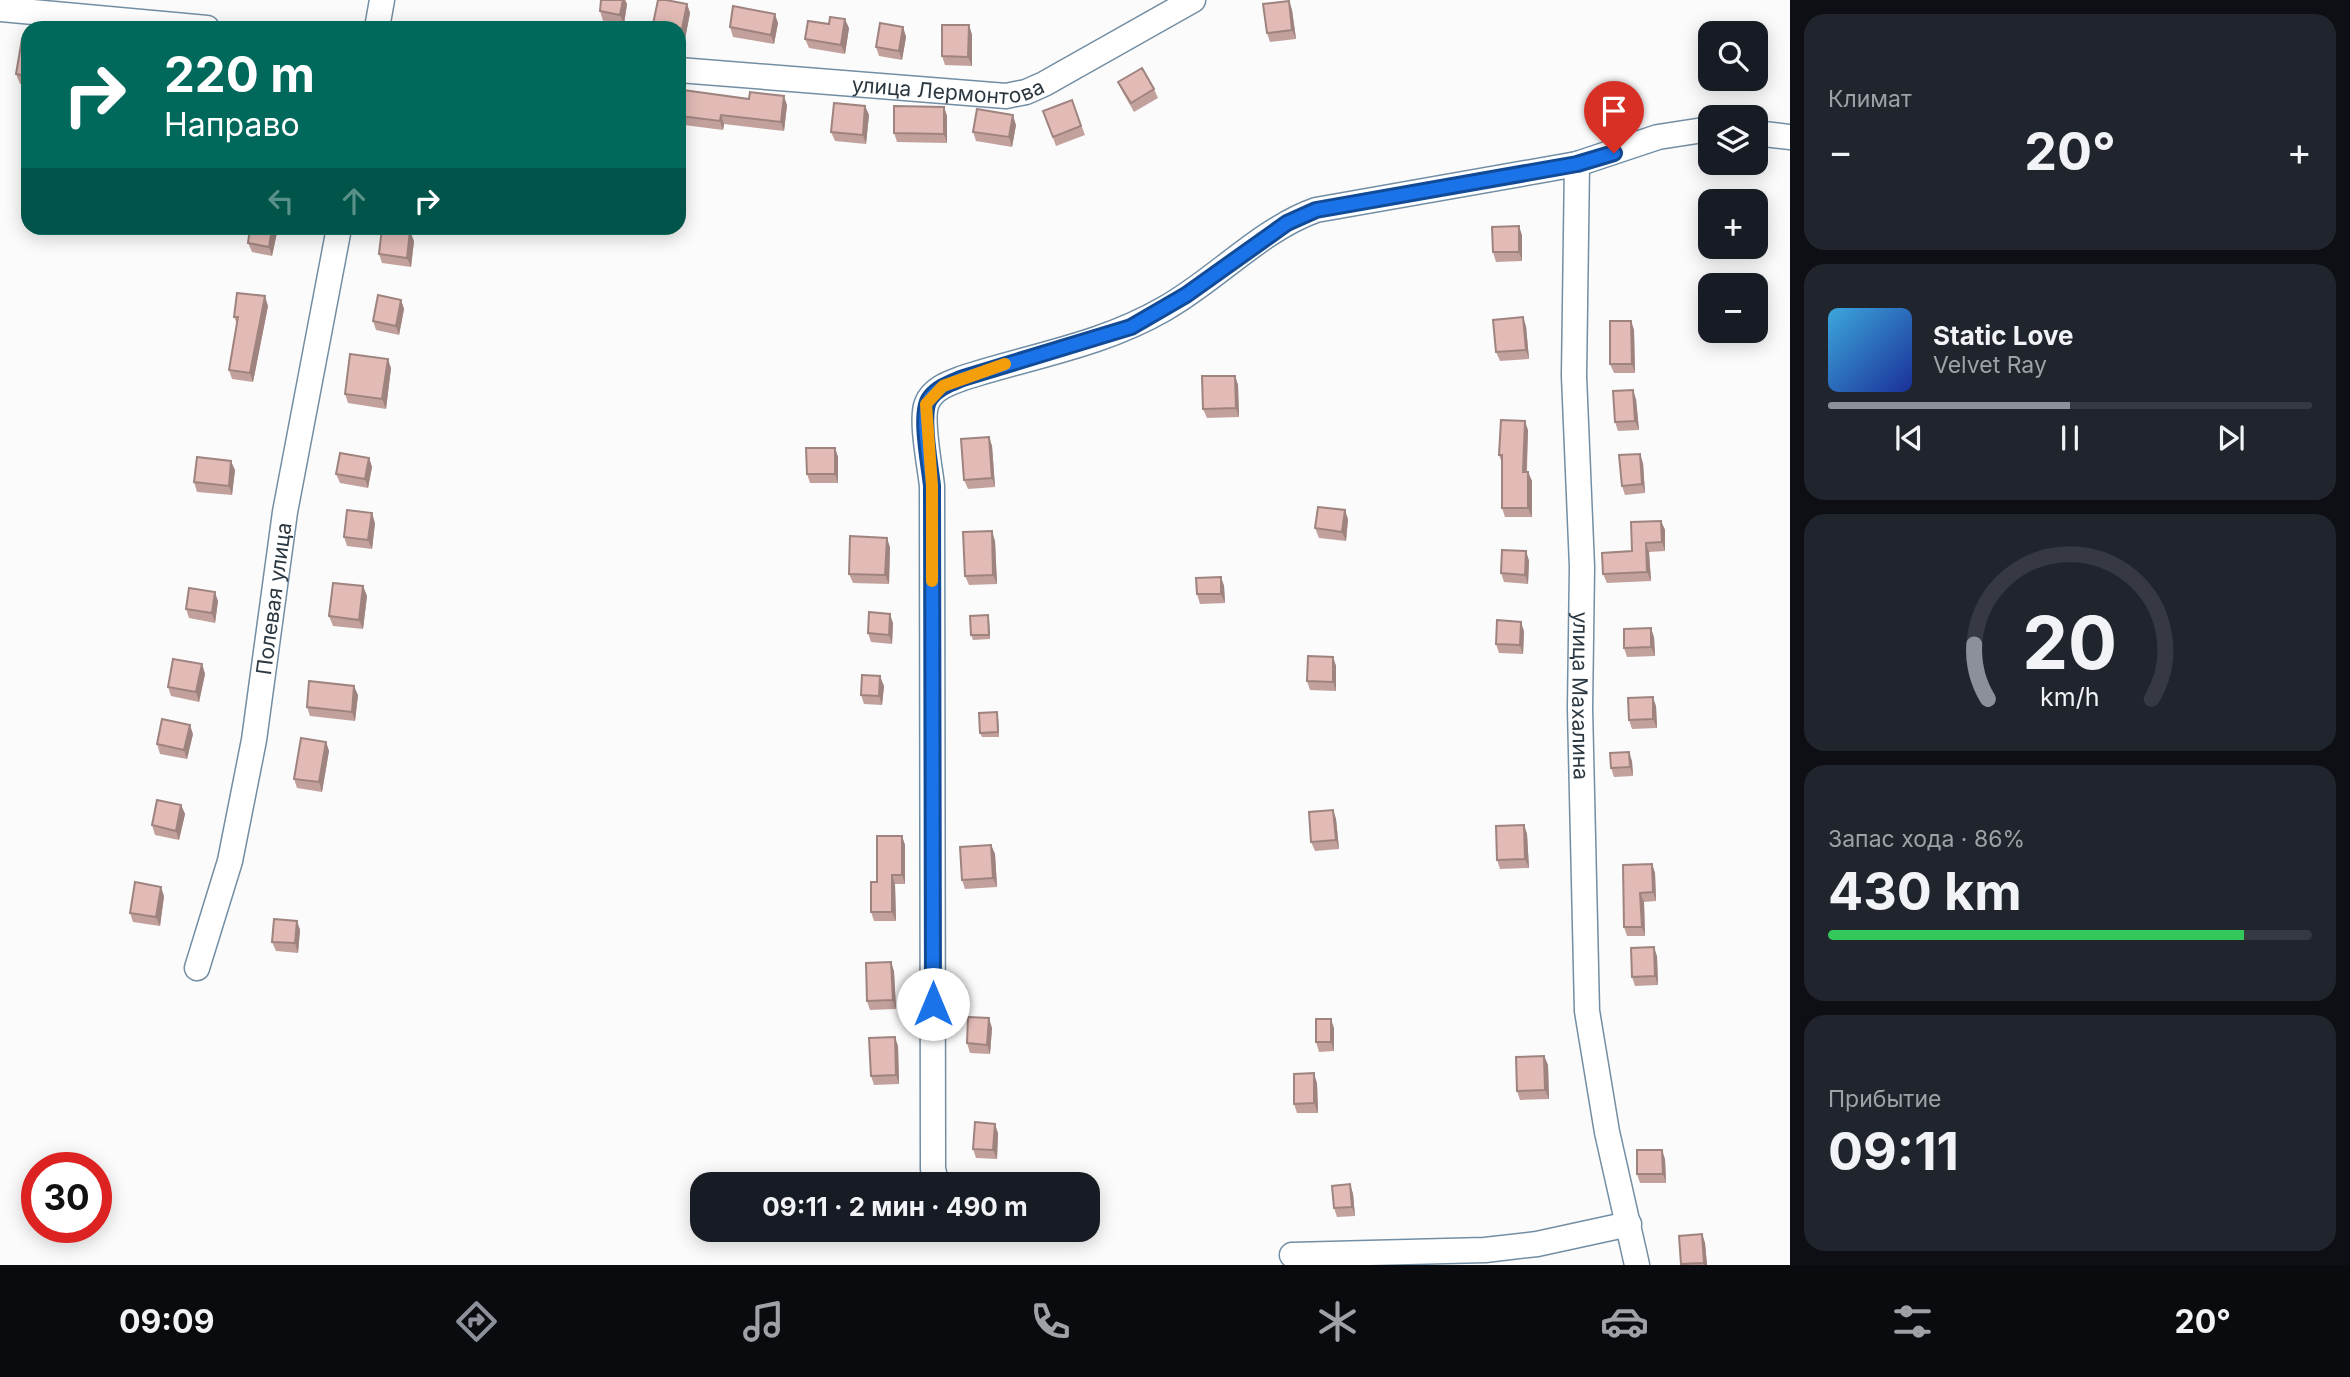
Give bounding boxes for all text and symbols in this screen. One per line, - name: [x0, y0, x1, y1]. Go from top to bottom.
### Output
- map controls: [1698, 21, 1768, 343]
- button: search: [1698, 21, 1768, 91]
- text: 220 m: [164, 45, 315, 104]
- icon: right: [49, 49, 140, 140]
- street label: улица Лермонтова: [851, 71, 1048, 109]
- pin: [1584, 81, 1644, 153]
- text: Климат: [1828, 85, 1912, 113]
- icon: arrive: [1595, 92, 1633, 130]
- text: Направо: [164, 105, 300, 144]
- button: layers: [1698, 105, 1768, 175]
- text: 20°: [2024, 120, 2116, 183]
- text: −: [1828, 128, 1853, 174]
- text: +: [2287, 128, 2312, 174]
- icon: left: [262, 182, 300, 220]
- icon: ahead: [335, 182, 373, 220]
- icon: right: [408, 182, 446, 220]
- button: +: [1698, 189, 1768, 259]
- button: −: [1698, 273, 1768, 343]
- text: Static Love: [1933, 320, 2074, 351]
- text: Velvet Ray: [1933, 351, 2047, 379]
- icon: previous: [1890, 419, 1928, 457]
- icon: pause: [2051, 419, 2089, 457]
- icon: next: [2212, 419, 2250, 457]
- street label: Полевая улица: [250, 521, 296, 676]
- text: 20: [2023, 598, 2117, 687]
- street label: улица Махалина: [1568, 611, 1594, 780]
- text: km/h: [2040, 681, 2100, 711]
- text: Запас хода · 86%: [1828, 825, 2025, 853]
- text: 430 km: [1828, 860, 2022, 923]
- position arrow: [896, 967, 970, 1041]
- text: Прибытие: [1828, 1085, 1941, 1113]
- text: 09:11: [1828, 1120, 1959, 1183]
- speed limit sign: 30: [21, 1152, 112, 1243]
- text: 09:11 · 2 мин · 490 m: [762, 1191, 1028, 1222]
- icon: directions: [452, 1297, 501, 1346]
- icon: music: [739, 1297, 788, 1346]
- icon: phone: [1026, 1297, 1075, 1346]
- icon: climate: [1313, 1297, 1362, 1346]
- icon: car: [1600, 1297, 1649, 1346]
- icon: filters: [1888, 1297, 1937, 1346]
- text: 09:09: [119, 1302, 214, 1341]
- text: 20°: [2175, 1302, 2231, 1341]

